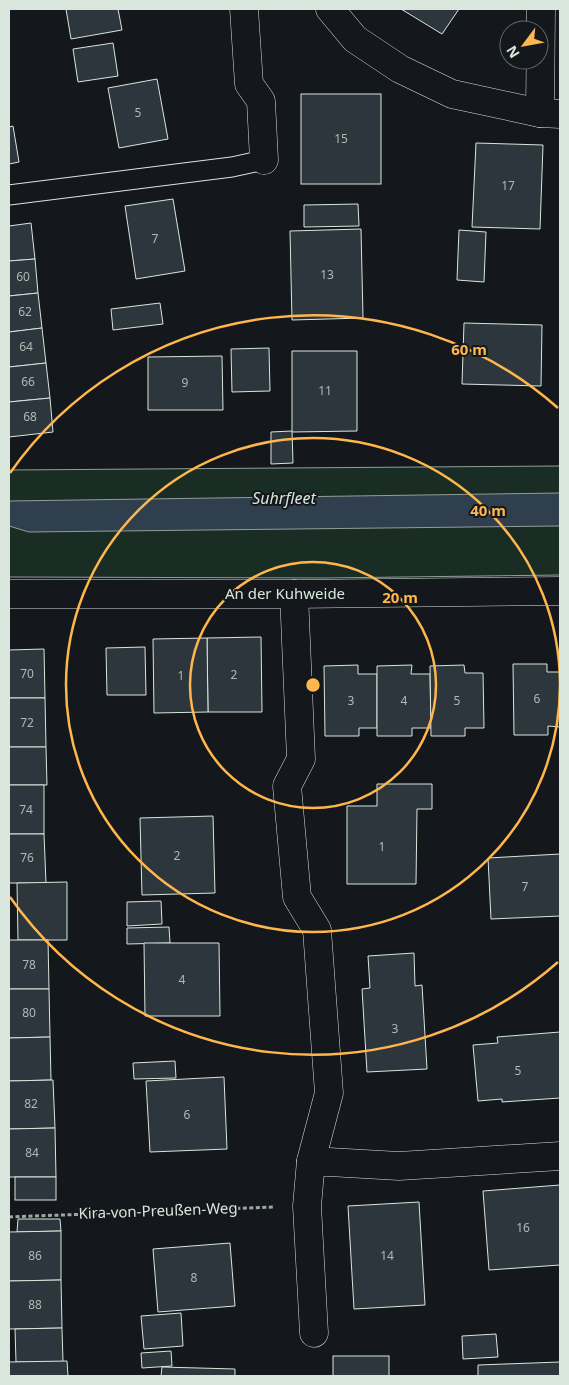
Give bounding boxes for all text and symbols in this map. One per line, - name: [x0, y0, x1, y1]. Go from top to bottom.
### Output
- north arrow: [499, 20, 549, 70]
- text: N: [501, 42, 524, 62]
- house number: 5: [135, 104, 142, 121]
- house number: 15: [334, 130, 348, 147]
- house number: 17: [501, 177, 515, 194]
- house number: 7: [152, 230, 159, 247]
- house number: 13: [320, 266, 334, 283]
- house number: 60: [16, 268, 30, 285]
- house number: 62: [18, 303, 32, 320]
- house number: 64: [19, 338, 33, 355]
- text: 60 m: [451, 339, 487, 359]
- house number: 66: [21, 373, 35, 390]
- house number: 9: [182, 374, 189, 391]
- house number: 11: [318, 382, 332, 399]
- house number: 68: [23, 408, 37, 425]
- water label: Suhrfleet: [252, 487, 316, 509]
- text: 40 m: [470, 500, 506, 520]
- street label: An der Kuhweide: [225, 583, 345, 603]
- text: 20 m: [382, 587, 418, 607]
- house number: 70: [20, 665, 34, 682]
- house number: 2: [231, 666, 238, 683]
- house number: 1: [178, 667, 184, 684]
- centre of rings: [304, 676, 322, 694]
- house number: 6: [534, 690, 541, 707]
- house number: 3: [348, 692, 355, 709]
- house number: 4: [401, 692, 408, 709]
- house number: 5: [454, 692, 461, 709]
- house number: 72: [20, 714, 34, 731]
- house number: 74: [19, 801, 33, 818]
- house number: 1: [379, 838, 385, 855]
- house number: 2: [174, 847, 181, 864]
- house number: 76: [20, 849, 34, 866]
- house number: 7: [522, 878, 529, 895]
- house number: 78: [22, 956, 36, 973]
- house number: 4: [179, 971, 186, 988]
- house number: 80: [22, 1004, 36, 1021]
- house number: 3: [392, 1020, 399, 1037]
- house number: 5: [515, 1062, 522, 1079]
- house number: 82: [24, 1095, 38, 1112]
- house number: 6: [184, 1106, 191, 1123]
- house number: 84: [25, 1144, 39, 1161]
- street label: Kira-von-Preußen-Weg: [78, 1197, 238, 1223]
- house number: 16: [516, 1219, 530, 1236]
- house number: 86: [28, 1247, 42, 1264]
- house number: 14: [380, 1247, 394, 1264]
- house number: 8: [191, 1269, 198, 1286]
- house number: 88: [28, 1296, 42, 1313]

